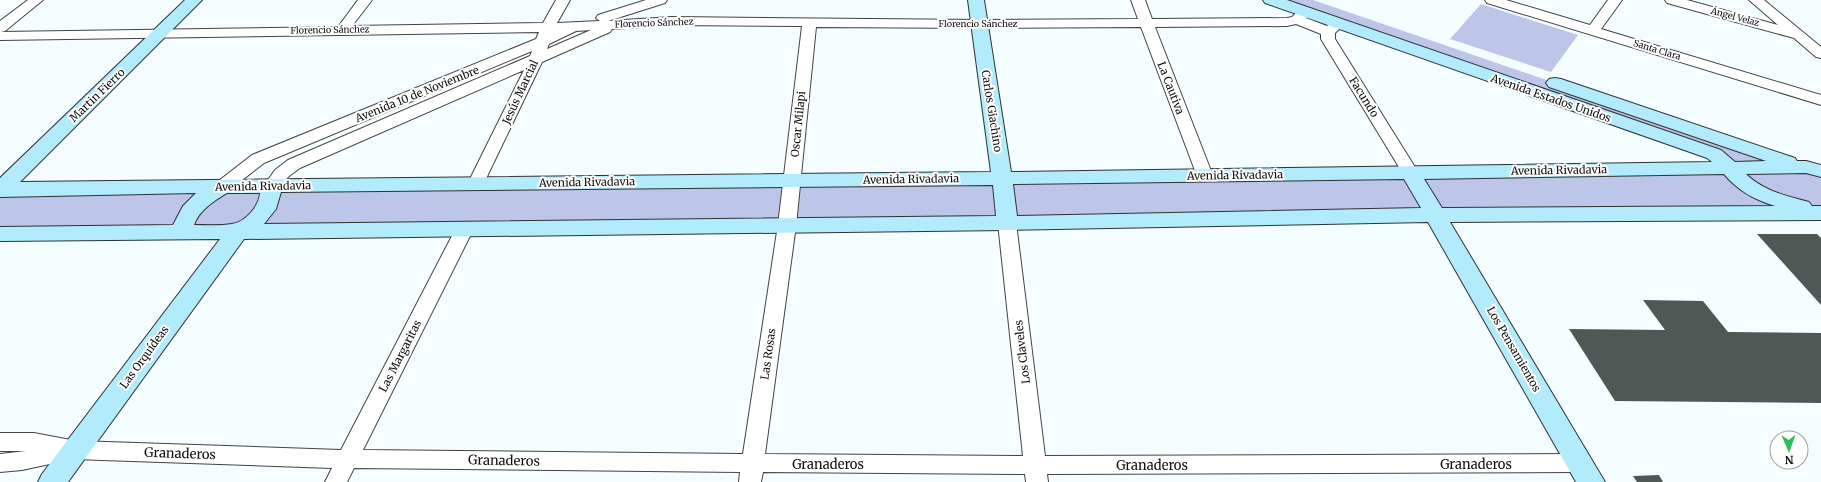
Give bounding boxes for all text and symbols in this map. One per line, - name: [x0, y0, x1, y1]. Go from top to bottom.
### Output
- street label: Ángel Velaz: [1709, 4, 1761, 28]
- street label: Florencio Sánchez: [614, 16, 694, 29]
- street label: Florencio Sánchez: [939, 18, 1018, 29]
- street label: Florencio Sánchez: [290, 23, 370, 36]
- street label: Santa Clara: [1632, 37, 1682, 62]
- street label: Jesús Marcial: [498, 57, 541, 127]
- street label: La Cautiva: [1155, 60, 1187, 116]
- street label: Avenida 10 de Noviembre: [352, 63, 481, 126]
- street label: Martin Fierro: [66, 65, 128, 125]
- street label: Carlos Giachino: [979, 69, 1005, 154]
- street label: Avenida Estados Unidos: [1488, 71, 1613, 125]
- street label: Facundo: [1346, 74, 1382, 120]
- street label: Oscar Milapi: [788, 90, 808, 158]
- street label: Avenida Rivadavia: [1510, 162, 1607, 178]
- street label: Avenida Rivadavia: [1186, 167, 1283, 183]
- street label: Avenida Rivadavia: [862, 171, 959, 187]
- street label: Avenida Rivadavia: [538, 174, 635, 190]
- street label: Avenida Rivadavia: [214, 178, 311, 194]
- street label: Los Pensamientos: [1484, 304, 1544, 394]
- street label: Las Margaritas: [376, 318, 424, 394]
- street label: Los Claveles: [1011, 319, 1033, 385]
- street label: Las Orquídeas: [116, 323, 172, 391]
- street label: Las Rosas: [757, 327, 779, 381]
- north arrow: [1769, 430, 1809, 470]
- street label: Granaderos: [144, 444, 216, 463]
- street label: Granaderos: [468, 451, 540, 470]
- text: N: [1784, 453, 1794, 467]
- street label: Granaderos: [792, 456, 864, 473]
- street label: Granaderos: [1440, 456, 1512, 473]
- street label: Granaderos: [1116, 457, 1188, 474]

